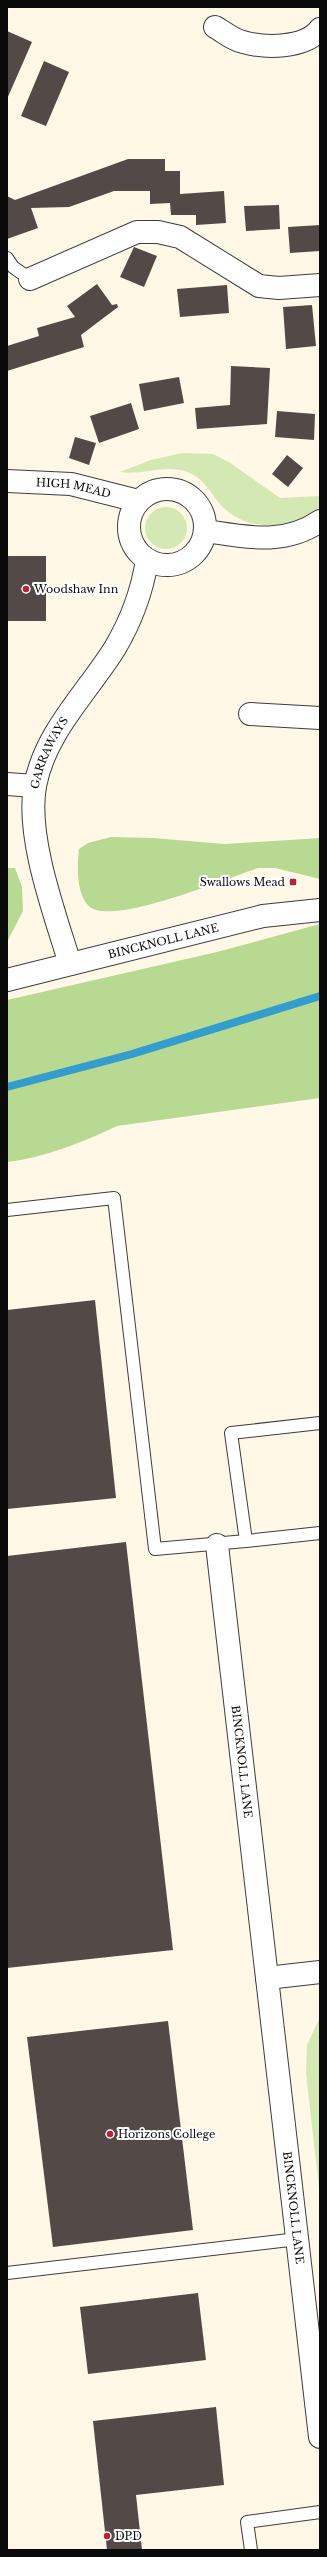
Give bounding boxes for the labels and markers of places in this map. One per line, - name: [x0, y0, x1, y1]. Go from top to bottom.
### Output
- place label: Woodshaw Inn: [33, 582, 119, 596]
- marker: Woodshaw Inn: [21, 584, 31, 594]
- place label: Swallows Mead: [200, 875, 286, 889]
- marker: Swallows Mead: [288, 877, 298, 887]
- place label: Horizons College: [118, 2127, 215, 2141]
- marker: Horizons College: [105, 2129, 115, 2139]
- place label: DPD: [115, 2529, 142, 2543]
- marker: DPD: [102, 2531, 112, 2541]

